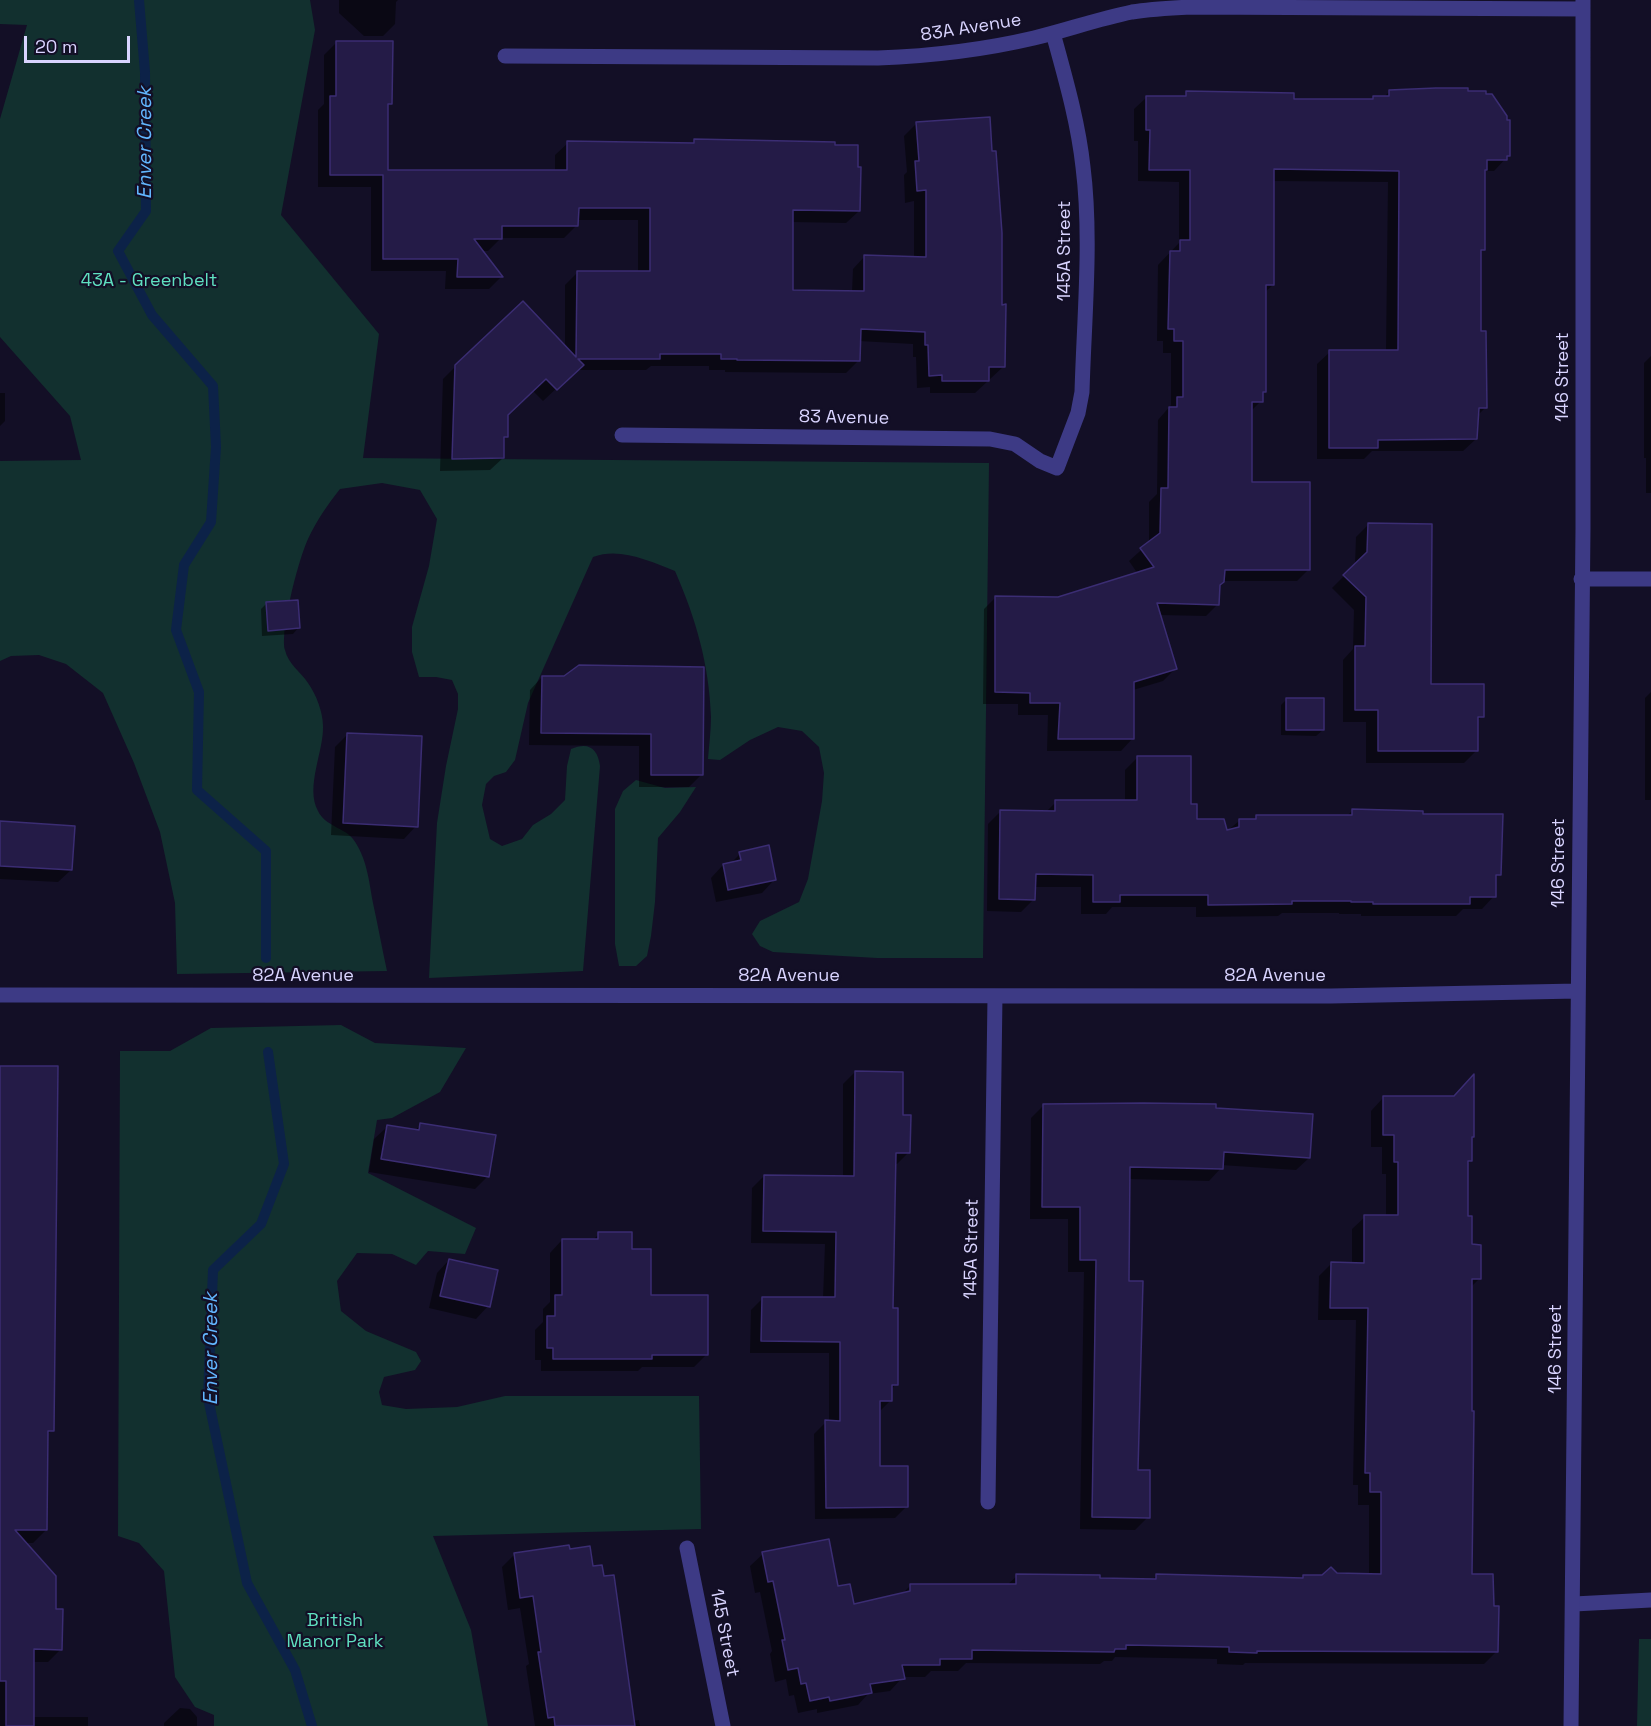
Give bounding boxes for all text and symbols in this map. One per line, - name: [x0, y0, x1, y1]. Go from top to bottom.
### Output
- street label: 83A Avenue: [919, 9, 1023, 47]
- scale bar: [27, 24, 134, 62]
- text: 20 m: [35, 35, 78, 58]
- water label: Enver Creek: [134, 87, 158, 199]
- street label: 145A Street: [1054, 201, 1076, 301]
- park label: 43A - Greenbelt: [81, 270, 217, 292]
- street label: 146 Street: [1552, 332, 1574, 422]
- street label: 83 Avenue: [799, 406, 889, 430]
- street label: 146 Street: [1548, 818, 1570, 908]
- street label: 82A Avenue: [252, 965, 354, 987]
- street label: 82A Avenue: [738, 965, 840, 987]
- street label: 82A Avenue: [1224, 965, 1326, 987]
- street label: 145A Street: [960, 1199, 984, 1299]
- water label: Enver Creek: [200, 1293, 224, 1405]
- street label: 146 Street: [1545, 1304, 1567, 1394]
- street label: 145 Street: [705, 1587, 743, 1679]
- park label: British Manor Park: [287, 1610, 383, 1652]

